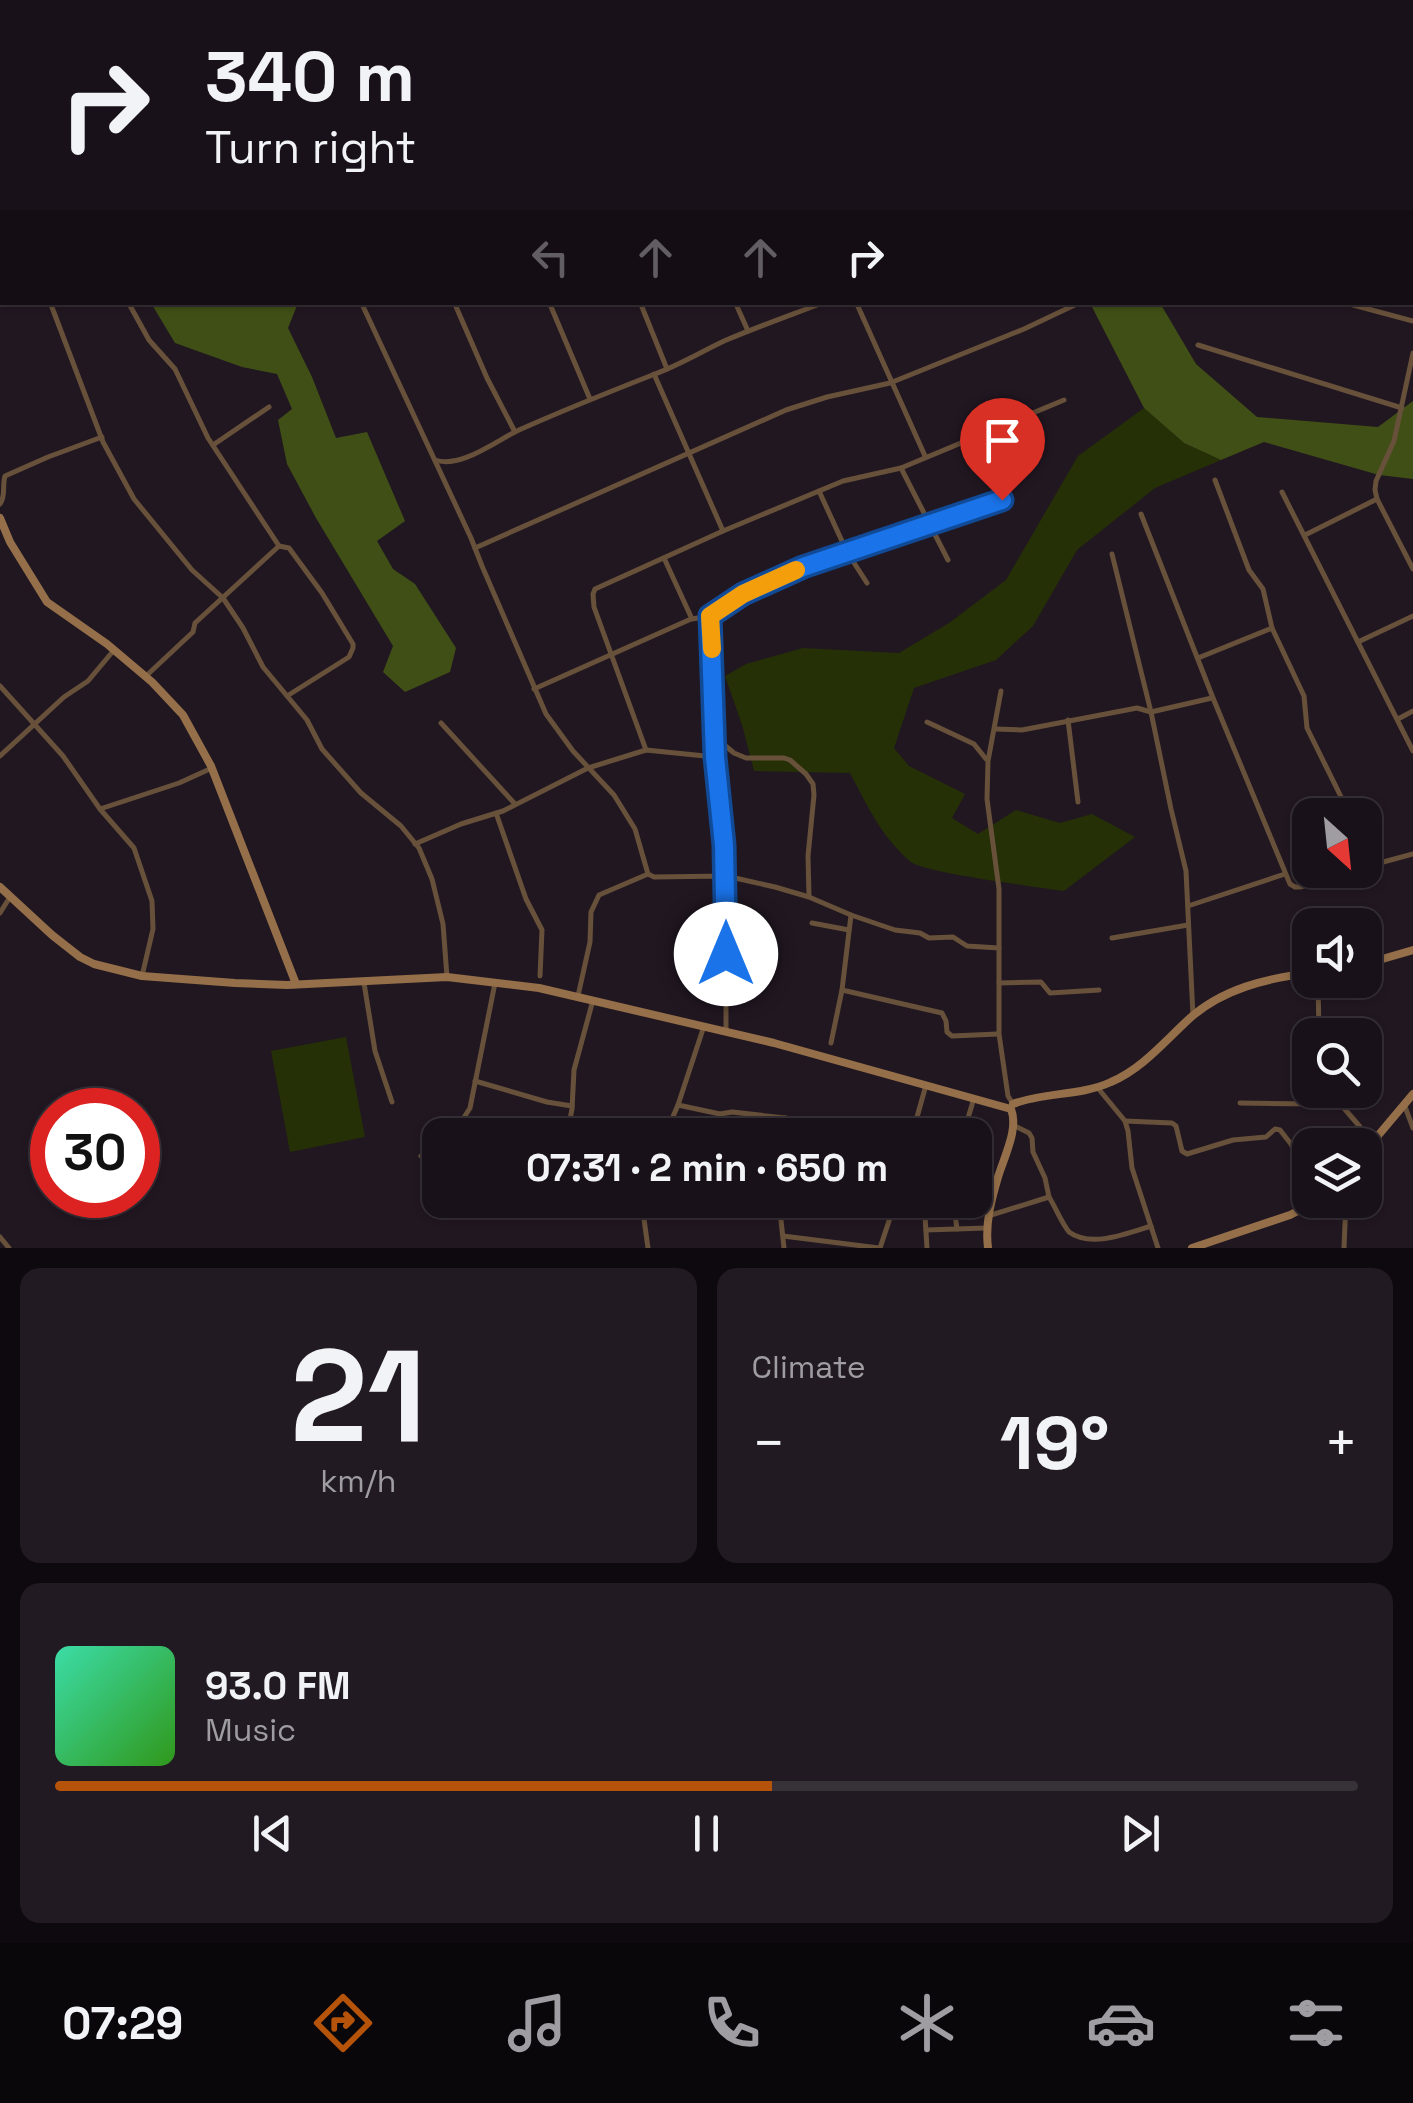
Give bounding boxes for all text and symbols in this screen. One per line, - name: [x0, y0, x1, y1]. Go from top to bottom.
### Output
- text: 340 m: [205, 32, 415, 121]
- icon: right: [40, 40, 170, 170]
- text: Turn right: [205, 119, 416, 176]
- icon: left: [523, 230, 578, 285]
- icon: ahead: [628, 230, 683, 285]
- icon: ahead: [733, 230, 788, 285]
- icon: right: [838, 230, 893, 285]
- pin: [960, 398, 1045, 501]
- icon: arrive: [975, 413, 1030, 468]
- north arrow: [1292, 798, 1382, 888]
- map controls: [1292, 798, 1382, 1218]
- position arrow: [674, 902, 778, 1006]
- button: sound: [1292, 908, 1382, 998]
- button: search: [1292, 1018, 1382, 1108]
- speed limit sign: 30: [30, 1088, 160, 1218]
- button: layers: [1292, 1128, 1382, 1218]
- text: 07:31 · 2 min · 650 m: [526, 1144, 888, 1192]
- text: 21: [290, 1313, 426, 1479]
- text: Climate: [752, 1347, 866, 1387]
- text: 19°: [1000, 1395, 1110, 1491]
- text: −: [752, 1408, 786, 1478]
- text: +: [1324, 1408, 1358, 1478]
- text: km/h: [320, 1461, 396, 1501]
- text: 93.0 FM: [205, 1662, 351, 1710]
- text: Music: [205, 1710, 296, 1750]
- icon: previous: [245, 1806, 300, 1861]
- icon: pause: [679, 1806, 734, 1861]
- icon: next: [1113, 1806, 1168, 1861]
- icon: directions: [308, 1988, 378, 2058]
- icon: music: [502, 1988, 572, 2058]
- icon: phone: [697, 1988, 767, 2058]
- icon: climate: [892, 1988, 962, 2058]
- icon: car: [1086, 1988, 1156, 2058]
- icon: filters: [1281, 1988, 1351, 2058]
- text: 07:29: [62, 1995, 183, 2052]

